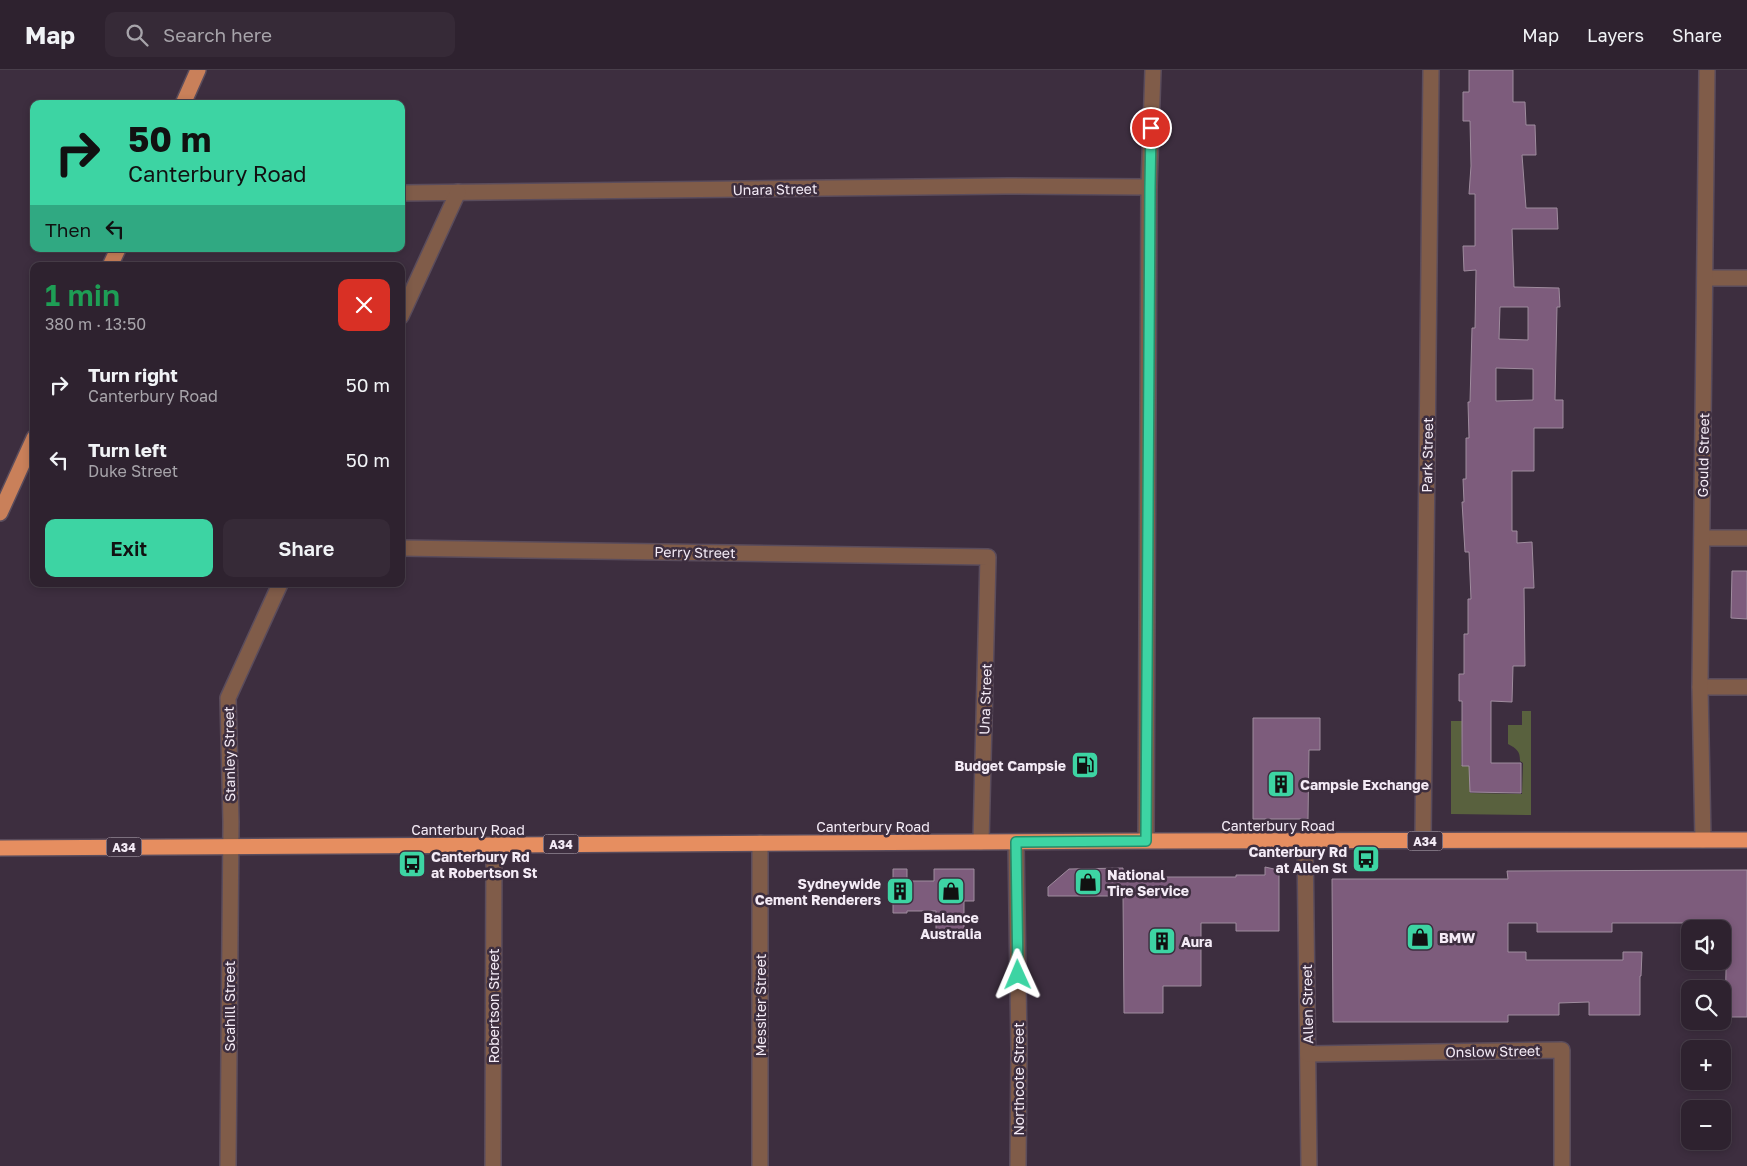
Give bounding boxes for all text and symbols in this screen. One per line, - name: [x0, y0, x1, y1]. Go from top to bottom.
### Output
- search box: [105, 12, 455, 57]
- text: Map: [25, 20, 75, 49]
- icon: search: [123, 21, 151, 49]
- text: Search here: [163, 23, 272, 46]
- text: Map: [1522, 24, 1559, 46]
- text: Layers: [1587, 24, 1644, 46]
- text: Share: [1672, 24, 1722, 46]
- pin: [1130, 107, 1172, 149]
- icon: arrive: [1137, 114, 1165, 142]
- text: 50 m: [128, 118, 211, 160]
- icon: right: [45, 120, 110, 185]
- text: Canterbury Road: [128, 160, 307, 187]
- street label: Unara Street: [732, 180, 818, 198]
- icon: left: [101, 215, 129, 243]
- text: Then: [45, 218, 91, 241]
- text: 1 min: [45, 277, 120, 313]
- button: close: [338, 279, 390, 331]
- text: 380 m · 13:50: [45, 314, 146, 334]
- text: Turn right: [88, 363, 178, 386]
- icon: right: [45, 371, 73, 399]
- text: 50 m: [346, 373, 390, 396]
- text: Canterbury Road: [88, 386, 218, 406]
- street label: Gould Street: [1694, 413, 1712, 497]
- street label: Park Street: [1418, 417, 1436, 493]
- text: Turn left: [88, 438, 167, 461]
- icon: left: [45, 446, 73, 474]
- text: 50 m: [346, 448, 390, 471]
- text: Duke Street: [88, 461, 178, 481]
- button: Exit: [45, 519, 213, 577]
- button: Share: [223, 519, 390, 577]
- street label: Perry Street: [654, 543, 736, 561]
- street label: Una Street: [975, 663, 995, 735]
- street label: Stanley Street: [220, 706, 238, 802]
- fuel station icon: Budget Campsie: [1070, 750, 1100, 780]
- place label: Budget Campsie: [954, 757, 1066, 774]
- building icon: Campsie Exchange: [1266, 769, 1296, 799]
- place label: Campsie Exchange: [1300, 776, 1429, 793]
- street label: Canterbury Road: [1221, 817, 1335, 834]
- street label: Canterbury Road: [816, 818, 930, 835]
- street label: Canterbury Road: [411, 821, 525, 838]
- road number: A34: [1408, 831, 1442, 850]
- road number: A34: [544, 834, 578, 854]
- road number: A34: [106, 838, 142, 856]
- place label: Canterbury Rd at Allen St: [1248, 843, 1347, 876]
- bus stop icon: Canterbury Rd at Allen St: [1351, 844, 1381, 874]
- place label: Canterbury Rd at Robertson St: [431, 848, 538, 881]
- bus stop icon: Canterbury Rd at Robertson St: [397, 849, 427, 879]
- place label: National Tire Service: [1107, 866, 1189, 899]
- shop icon: National Tire Service: [1073, 867, 1103, 897]
- place label: Sydneywide Cement Renderers: [755, 875, 881, 908]
- building icon: Sydneywide Cement Renderers: [885, 876, 915, 906]
- shop icon: Balance Australia: [936, 876, 966, 906]
- place label: Balance Australia: [920, 909, 982, 942]
- map controls: [1681, 920, 1731, 1150]
- button: sound: [1681, 920, 1731, 970]
- shop icon: BMW: [1405, 922, 1435, 952]
- building icon: Aura: [1147, 926, 1177, 956]
- place label: BMW: [1439, 929, 1475, 946]
- place label: Aura: [1181, 933, 1212, 950]
- street label: Robertson Street: [485, 948, 502, 1064]
- position arrow: [991, 948, 1043, 1000]
- street label: Messiter Street: [752, 954, 769, 1056]
- street label: Scahill Street: [221, 961, 238, 1051]
- street label: Allen Street: [1298, 964, 1316, 1044]
- button: search: [1681, 980, 1731, 1030]
- street label: Northcote Street: [1010, 1022, 1027, 1136]
- button: +: [1681, 1040, 1731, 1090]
- street label: Onslow Street: [1445, 1042, 1541, 1060]
- button: −: [1681, 1100, 1731, 1150]

